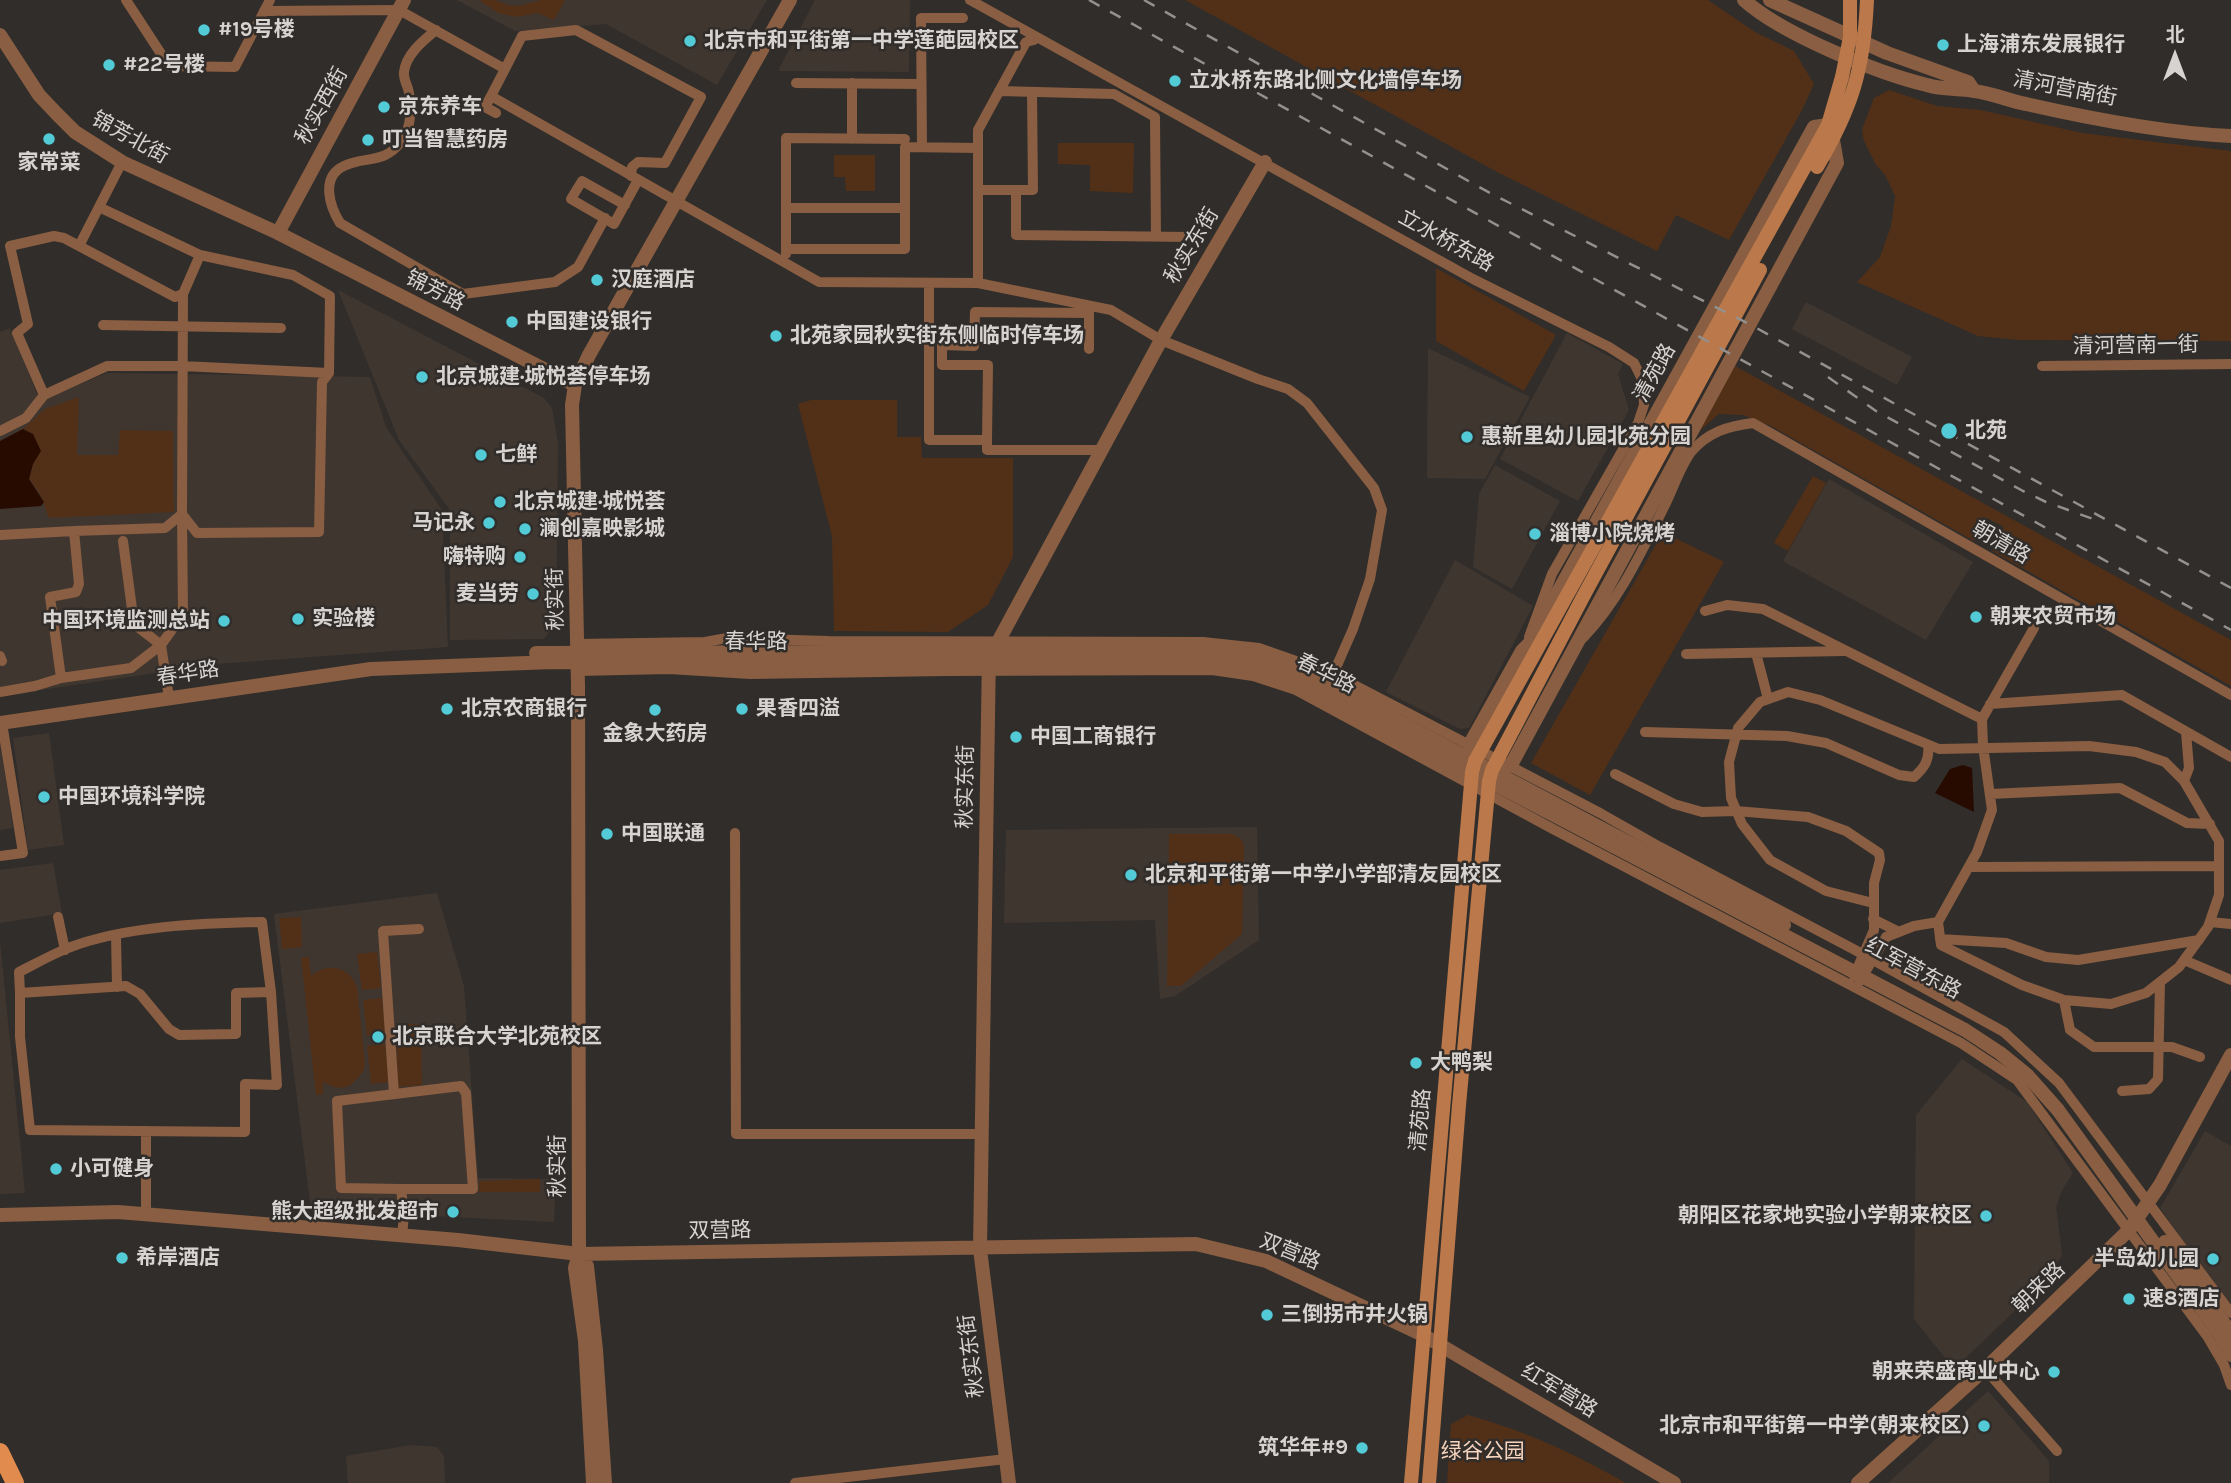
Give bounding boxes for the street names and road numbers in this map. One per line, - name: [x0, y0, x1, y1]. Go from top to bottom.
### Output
- street label: 秋实西街: [291, 63, 353, 149]
- street label: 清河营南街: [2011, 67, 2119, 111]
- street label: 锦芳北街: [87, 107, 173, 169]
- street label: 秋实东街: [1160, 204, 1224, 288]
- street label: 立水桥东路: [1394, 205, 1498, 277]
- street label: 锦芳路: [401, 265, 469, 317]
- street label: 清河营南一街: [2073, 332, 2199, 360]
- street label: 清苑路: [1629, 339, 1681, 407]
- street label: 朝清路: [1967, 516, 2035, 570]
- street label: 秋实街: [543, 567, 569, 631]
- street label: 春华路: [725, 629, 787, 655]
- street label: 春华路: [1292, 649, 1360, 699]
- street label: 春华路: [155, 657, 221, 691]
- street label: 秋实东街: [953, 745, 979, 829]
- street label: 红军营东路: [1861, 933, 1965, 1005]
- street label: 清苑路: [1406, 1088, 1436, 1152]
- street label: 秋实街: [545, 1135, 571, 1197]
- street label: 双营路: [688, 1218, 752, 1244]
- street label: 双营路: [1256, 1229, 1324, 1275]
- street label: 朝来路: [2008, 1257, 2070, 1319]
- street label: 秋实东街: [954, 1313, 990, 1399]
- street label: 红军营路: [1517, 1359, 1601, 1423]

